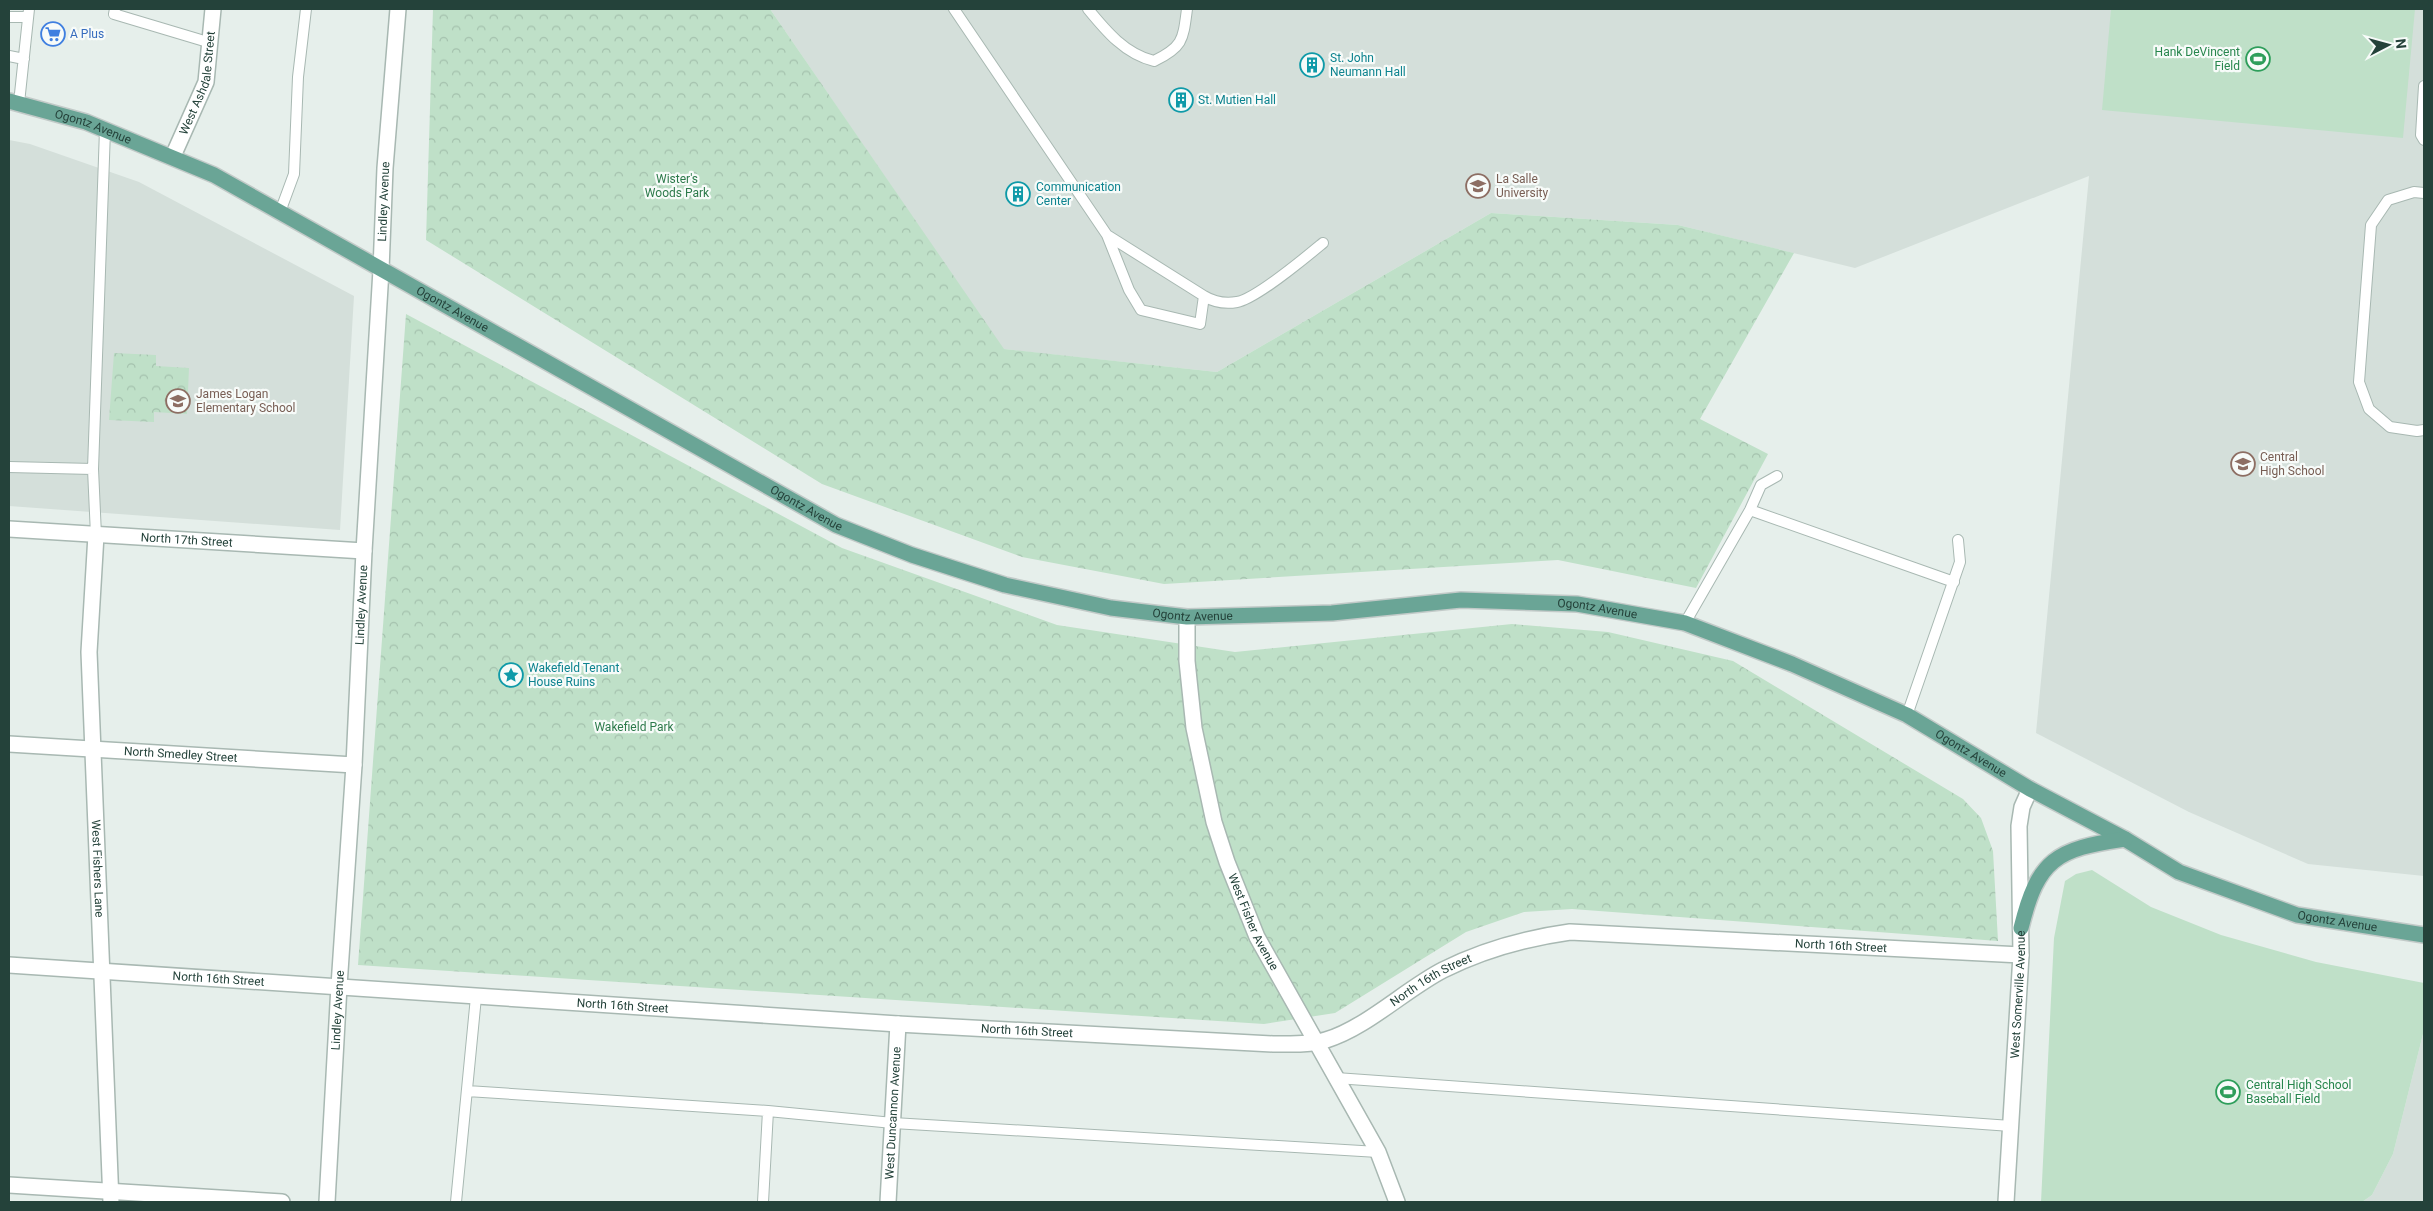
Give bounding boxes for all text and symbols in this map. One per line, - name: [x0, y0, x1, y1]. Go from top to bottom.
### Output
- north arrow: [2363, 20, 2413, 70]
- supermarket icon: A Plus: [40, 21, 66, 47]
- place label: A Plus: [70, 27, 104, 41]
- street label: West Ashdale Street: [176, 31, 218, 137]
- text: N: [2392, 38, 2409, 49]
- place label: Hank DeVincent Field: [2155, 45, 2240, 73]
- sports icon: Hank DeVincent Field: [2245, 46, 2271, 72]
- place label: St. John Neumann Hall: [1330, 51, 1406, 79]
- building icon: St. John Neumann Hall: [1299, 52, 1325, 78]
- building icon: St. Mutien Hall: [1168, 87, 1194, 113]
- place label: St. Mutien Hall: [1198, 93, 1276, 107]
- street label: Ogontz Avenue: [53, 107, 134, 147]
- street label: Lindley Avenue: [375, 161, 392, 242]
- park label: Wister's Woods Park: [645, 172, 710, 200]
- place label: La Salle University: [1496, 172, 1549, 200]
- school or university icon: La Salle University: [1465, 173, 1491, 199]
- place label: Communication Center: [1036, 180, 1121, 208]
- building icon: Communication Center: [1005, 181, 1031, 207]
- street label: Ogontz Avenue: [414, 283, 491, 335]
- place label: James Logan Elementary School: [196, 387, 296, 415]
- school or university icon: James Logan Elementary School: [165, 388, 191, 414]
- place label: Central High School: [2260, 450, 2324, 478]
- school or university icon: Central High School: [2230, 451, 2256, 477]
- street label: Ogontz Avenue: [768, 482, 844, 534]
- street label: North 17th Street: [140, 530, 233, 550]
- street label: Lindley Avenue: [353, 565, 370, 645]
- street label: Ogontz Avenue: [1557, 596, 1638, 621]
- street label: Ogontz Avenue: [1152, 606, 1233, 624]
- place label: Wakefield Tenant House Ruins: [528, 661, 619, 689]
- place icon: Wakefield Tenant House Ruins: [498, 662, 524, 688]
- park label: Wakefield Park: [594, 720, 674, 734]
- street label: Ogontz Avenue: [1933, 727, 2009, 780]
- street label: North Smedley Street: [124, 744, 238, 765]
- street label: West Fishers Lane: [89, 819, 107, 918]
- street label: West Fisher Avenue: [1225, 871, 1281, 973]
- street label: Ogontz Avenue: [2296, 908, 2378, 935]
- street label: West Somerville Avenue: [2008, 930, 2028, 1059]
- street label: North 16th Street: [1795, 936, 1887, 955]
- street label: North 16th Street: [1387, 951, 1473, 1009]
- street label: North 16th Street: [172, 969, 265, 989]
- street label: Lindley Avenue: [328, 970, 347, 1051]
- street label: North 16th Street: [576, 996, 669, 1016]
- street label: North 16th Street: [981, 1021, 1073, 1040]
- street label: West Duncannon Avenue: [882, 1046, 904, 1180]
- place label: Central High School Baseball Field: [2246, 1078, 2351, 1106]
- sports icon: Central High School Baseball Field: [2215, 1079, 2241, 1105]

